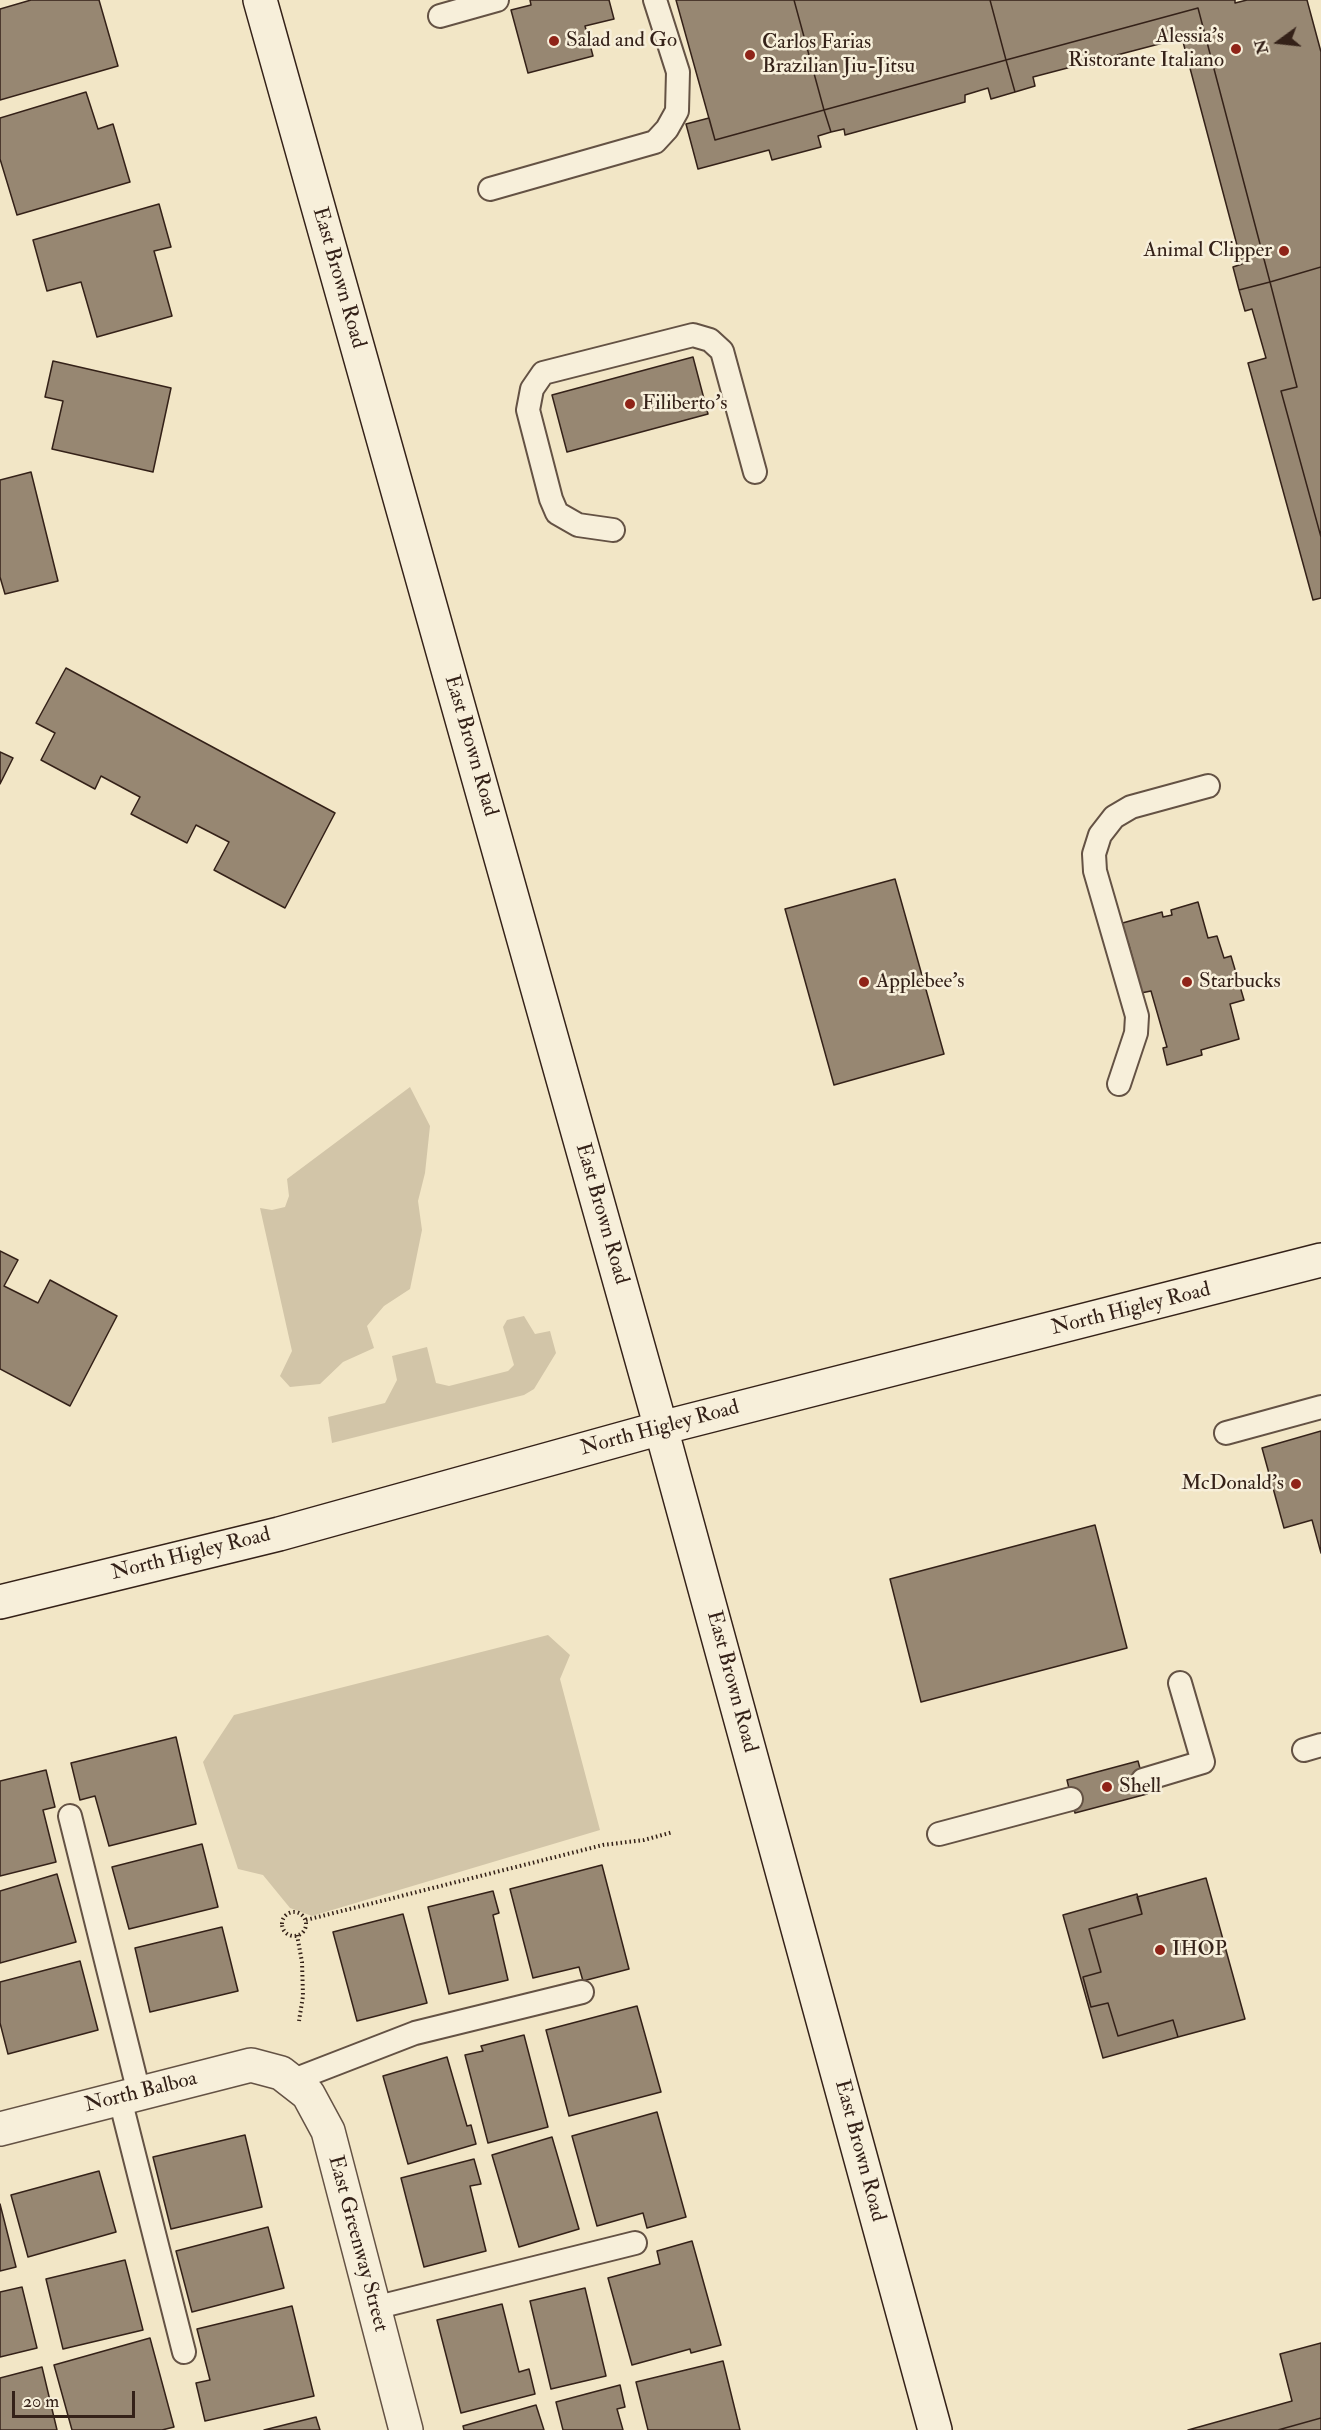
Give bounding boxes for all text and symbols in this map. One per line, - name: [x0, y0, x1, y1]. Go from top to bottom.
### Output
- north arrow: [1249, 12, 1309, 72]
- place label: Alessia's Ristorante Italiano: [1068, 24, 1224, 74]
- place label: Salad and Go: [566, 28, 677, 54]
- place label: Carlos Farias Brazilian Jiu-Jitsu: [762, 30, 915, 80]
- marker: Salad and Go: [547, 34, 561, 48]
- text: N: [1250, 37, 1273, 56]
- marker: Alessia's Ristorante Italiano: [1229, 42, 1243, 56]
- marker: Carlos Farias Brazilian Jiu-Jitsu: [743, 48, 757, 62]
- street label: East Brown Road: [306, 205, 370, 351]
- place label: Animal Clipper: [1143, 238, 1272, 264]
- marker: Animal Clipper: [1277, 244, 1291, 258]
- place label: Filiberto's: [642, 391, 727, 417]
- marker: Filiberto's: [623, 397, 637, 411]
- street label: East Brown Road: [438, 673, 502, 819]
- place label: Applebee's: [876, 969, 965, 995]
- place label: Starbucks: [1199, 969, 1281, 995]
- marker: Applebee's: [857, 975, 871, 989]
- marker: Starbucks: [1180, 975, 1194, 989]
- street label: East Brown Road: [569, 1141, 633, 1287]
- street label: North Higley Road: [1049, 1278, 1213, 1342]
- street label: North Higley Road: [578, 1396, 742, 1462]
- place label: McDonald's: [1181, 1471, 1284, 1497]
- marker: McDonald's: [1289, 1477, 1303, 1491]
- street label: North Higley Road: [109, 1523, 273, 1587]
- street label: East Brown Road: [700, 1608, 762, 1756]
- place label: Shell: [1119, 1774, 1161, 1800]
- marker: Shell: [1100, 1780, 1114, 1794]
- place label: IHOP: [1172, 1937, 1227, 1963]
- marker: IHOP: [1153, 1943, 1167, 1957]
- street label: North Balboa: [82, 2067, 200, 2119]
- street label: East Brown Road: [828, 2077, 890, 2225]
- street label: East Greenway Street: [321, 2153, 393, 2335]
- scale bar: [15, 2379, 138, 2417]
- text: 20 m: [23, 2390, 59, 2413]

